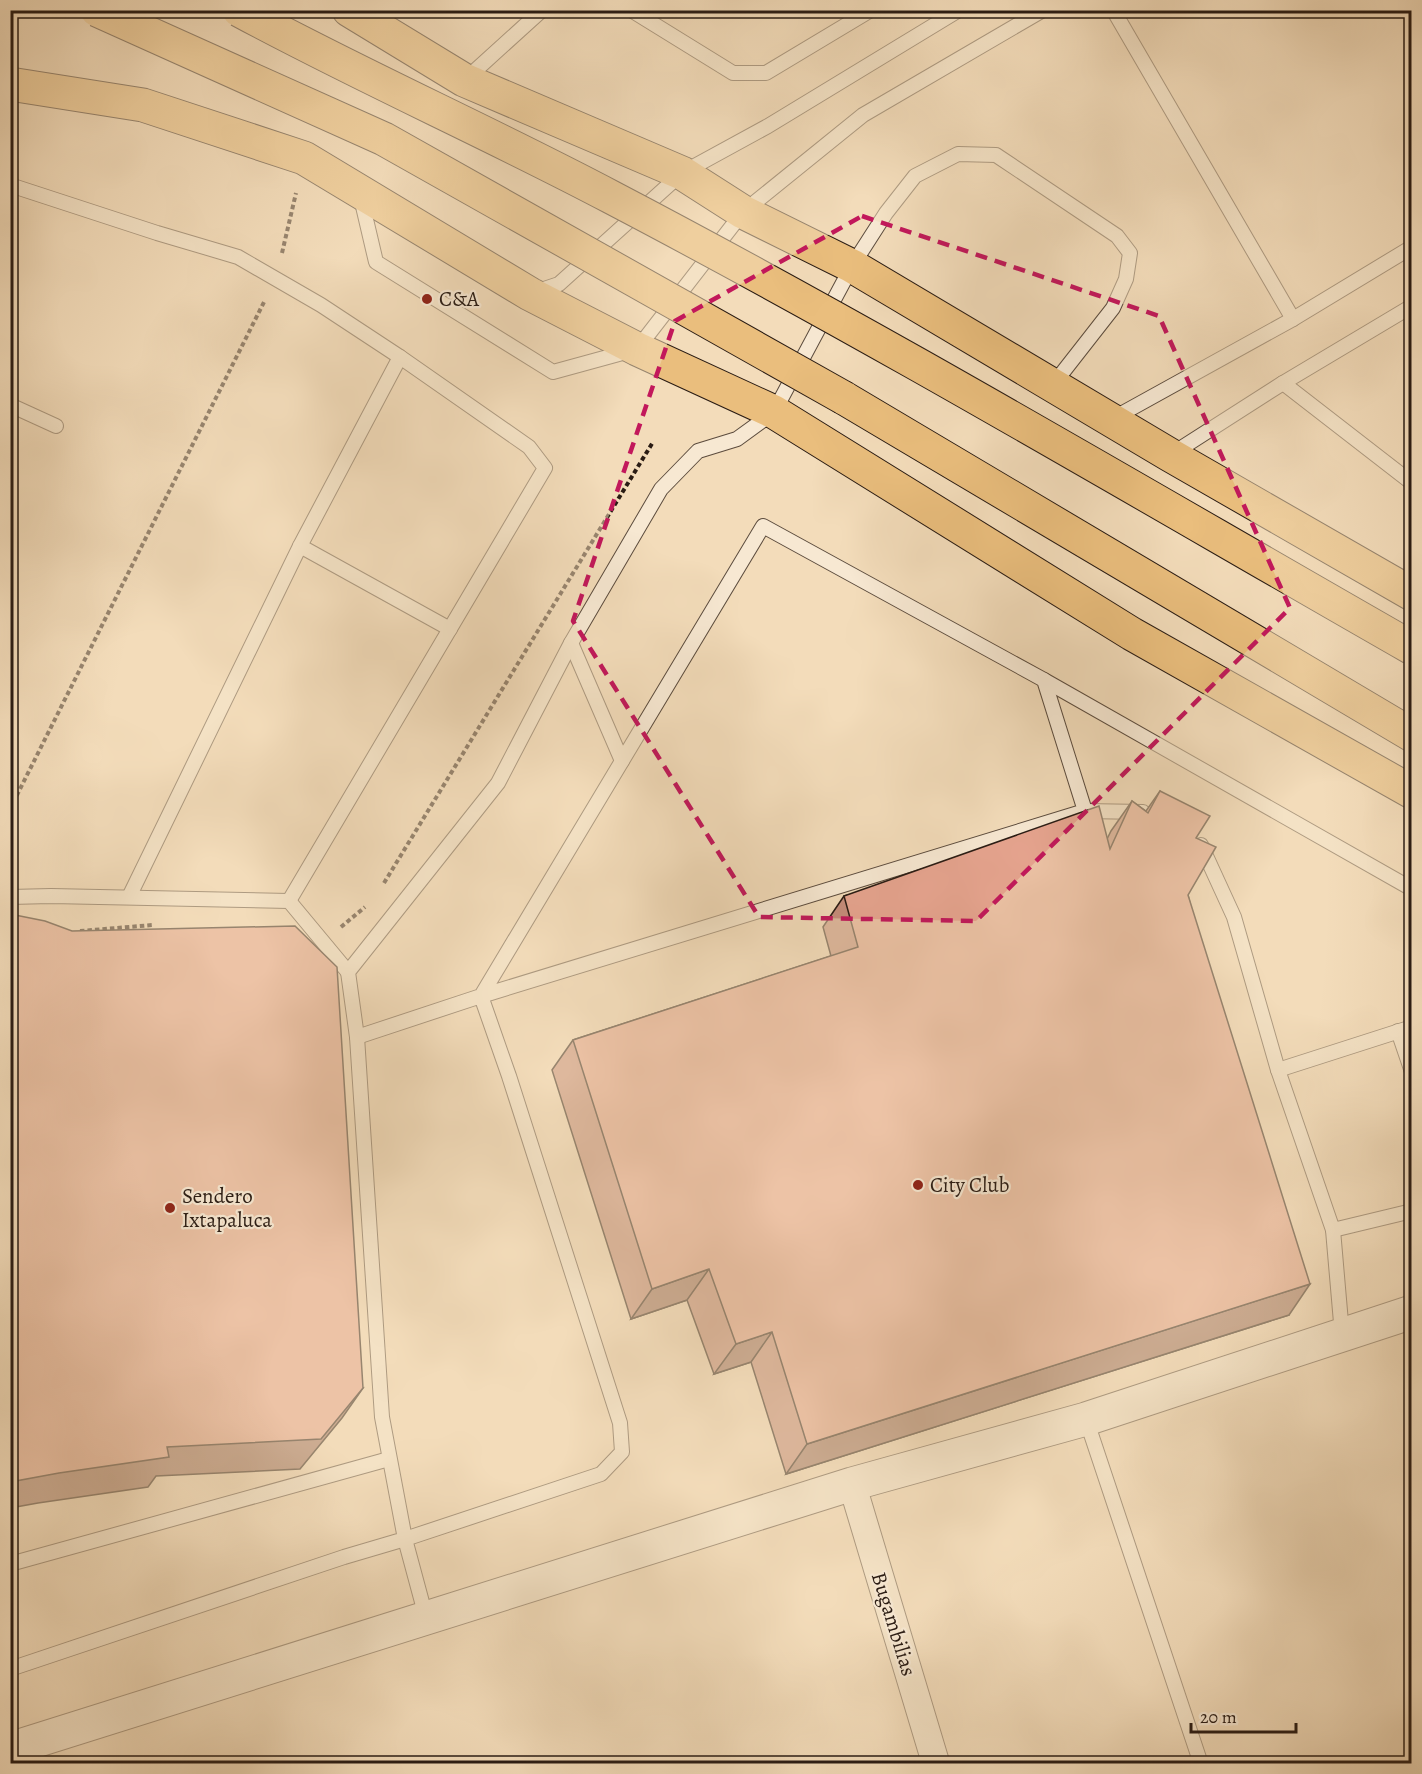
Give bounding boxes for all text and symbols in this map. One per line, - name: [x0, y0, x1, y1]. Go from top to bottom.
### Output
- place label: C&A: [439, 285, 480, 313]
- marker: C&A: [420, 292, 434, 306]
- place label: City Club: [930, 1171, 1009, 1199]
- marker: City Club: [911, 1178, 925, 1192]
- place label: Sendero Ixtapaluca: [182, 1182, 272, 1234]
- marker: Sendero Ixtapaluca: [163, 1201, 177, 1215]
- street label: Bugambilias: [865, 1569, 923, 1679]
- scale bar: [1191, 1696, 1296, 1734]
- text: 20 m: [1200, 1705, 1237, 1729]

